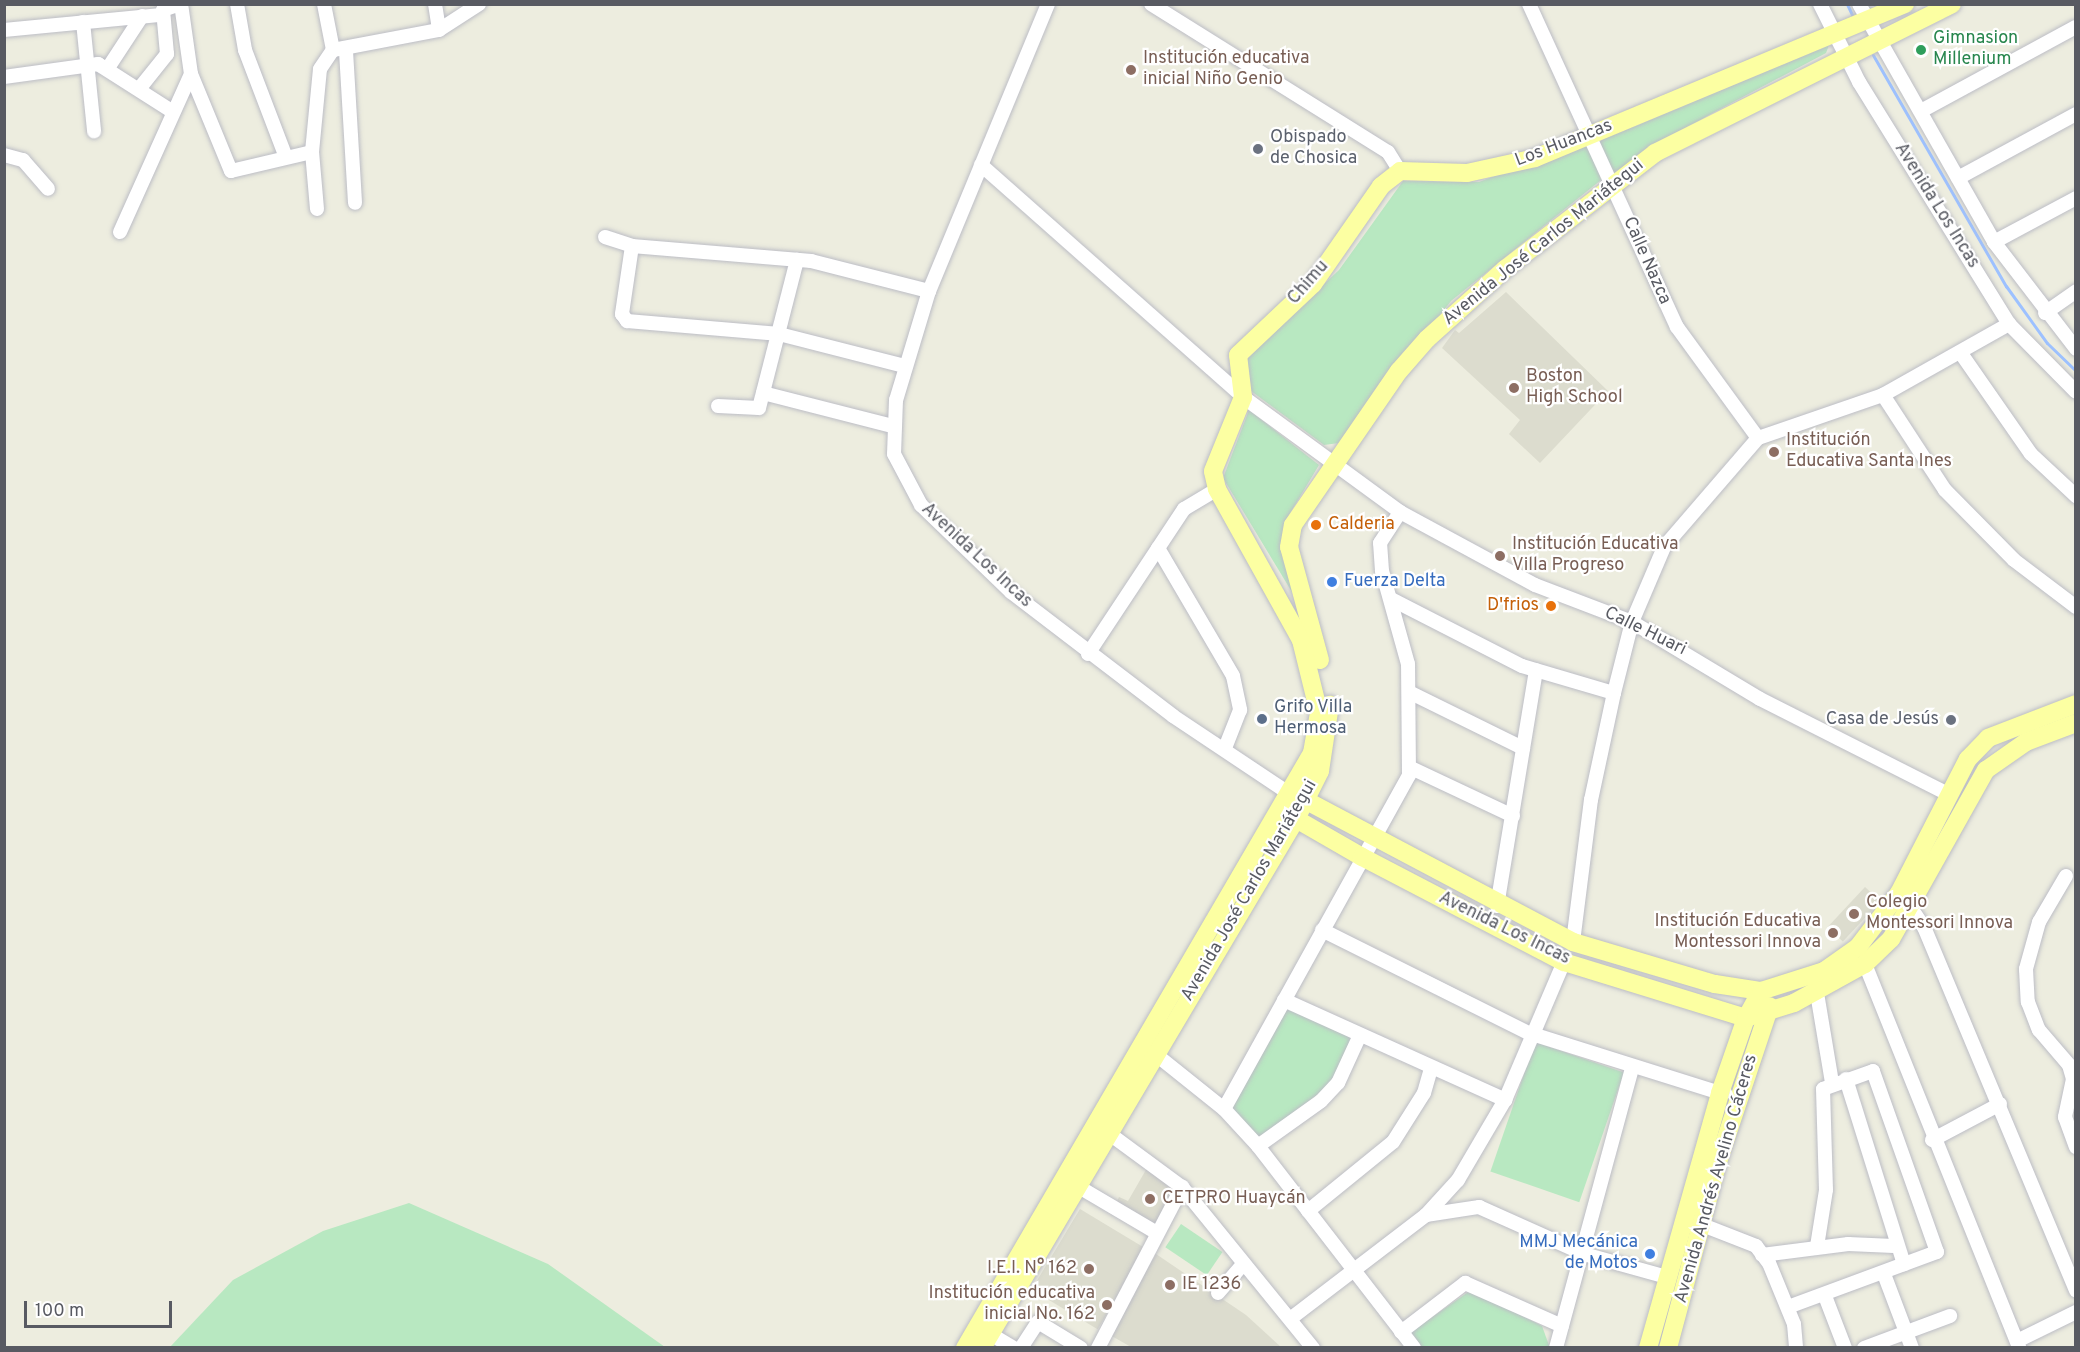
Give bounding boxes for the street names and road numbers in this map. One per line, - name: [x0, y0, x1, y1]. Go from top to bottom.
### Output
- street label: Los Huancas: [1512, 116, 1616, 172]
- street label: Avenida Los Incas: [1889, 139, 1983, 273]
- street label: Avenida José Carlos Mariátegui: [1439, 155, 1649, 331]
- street label: Calle Nazca: [1617, 214, 1675, 308]
- street label: Chimu: [1284, 256, 1334, 310]
- street label: Avenida Los Incas: [916, 499, 1036, 613]
- street label: Calle Huari: [1600, 603, 1690, 661]
- street label: Avenida José Carlos Mariátegui: [1178, 776, 1322, 1006]
- street label: Avenida Los Incas: [1435, 888, 1573, 970]
- street label: Avenida Andrés Avelino Cáceres: [1671, 1051, 1763, 1307]

